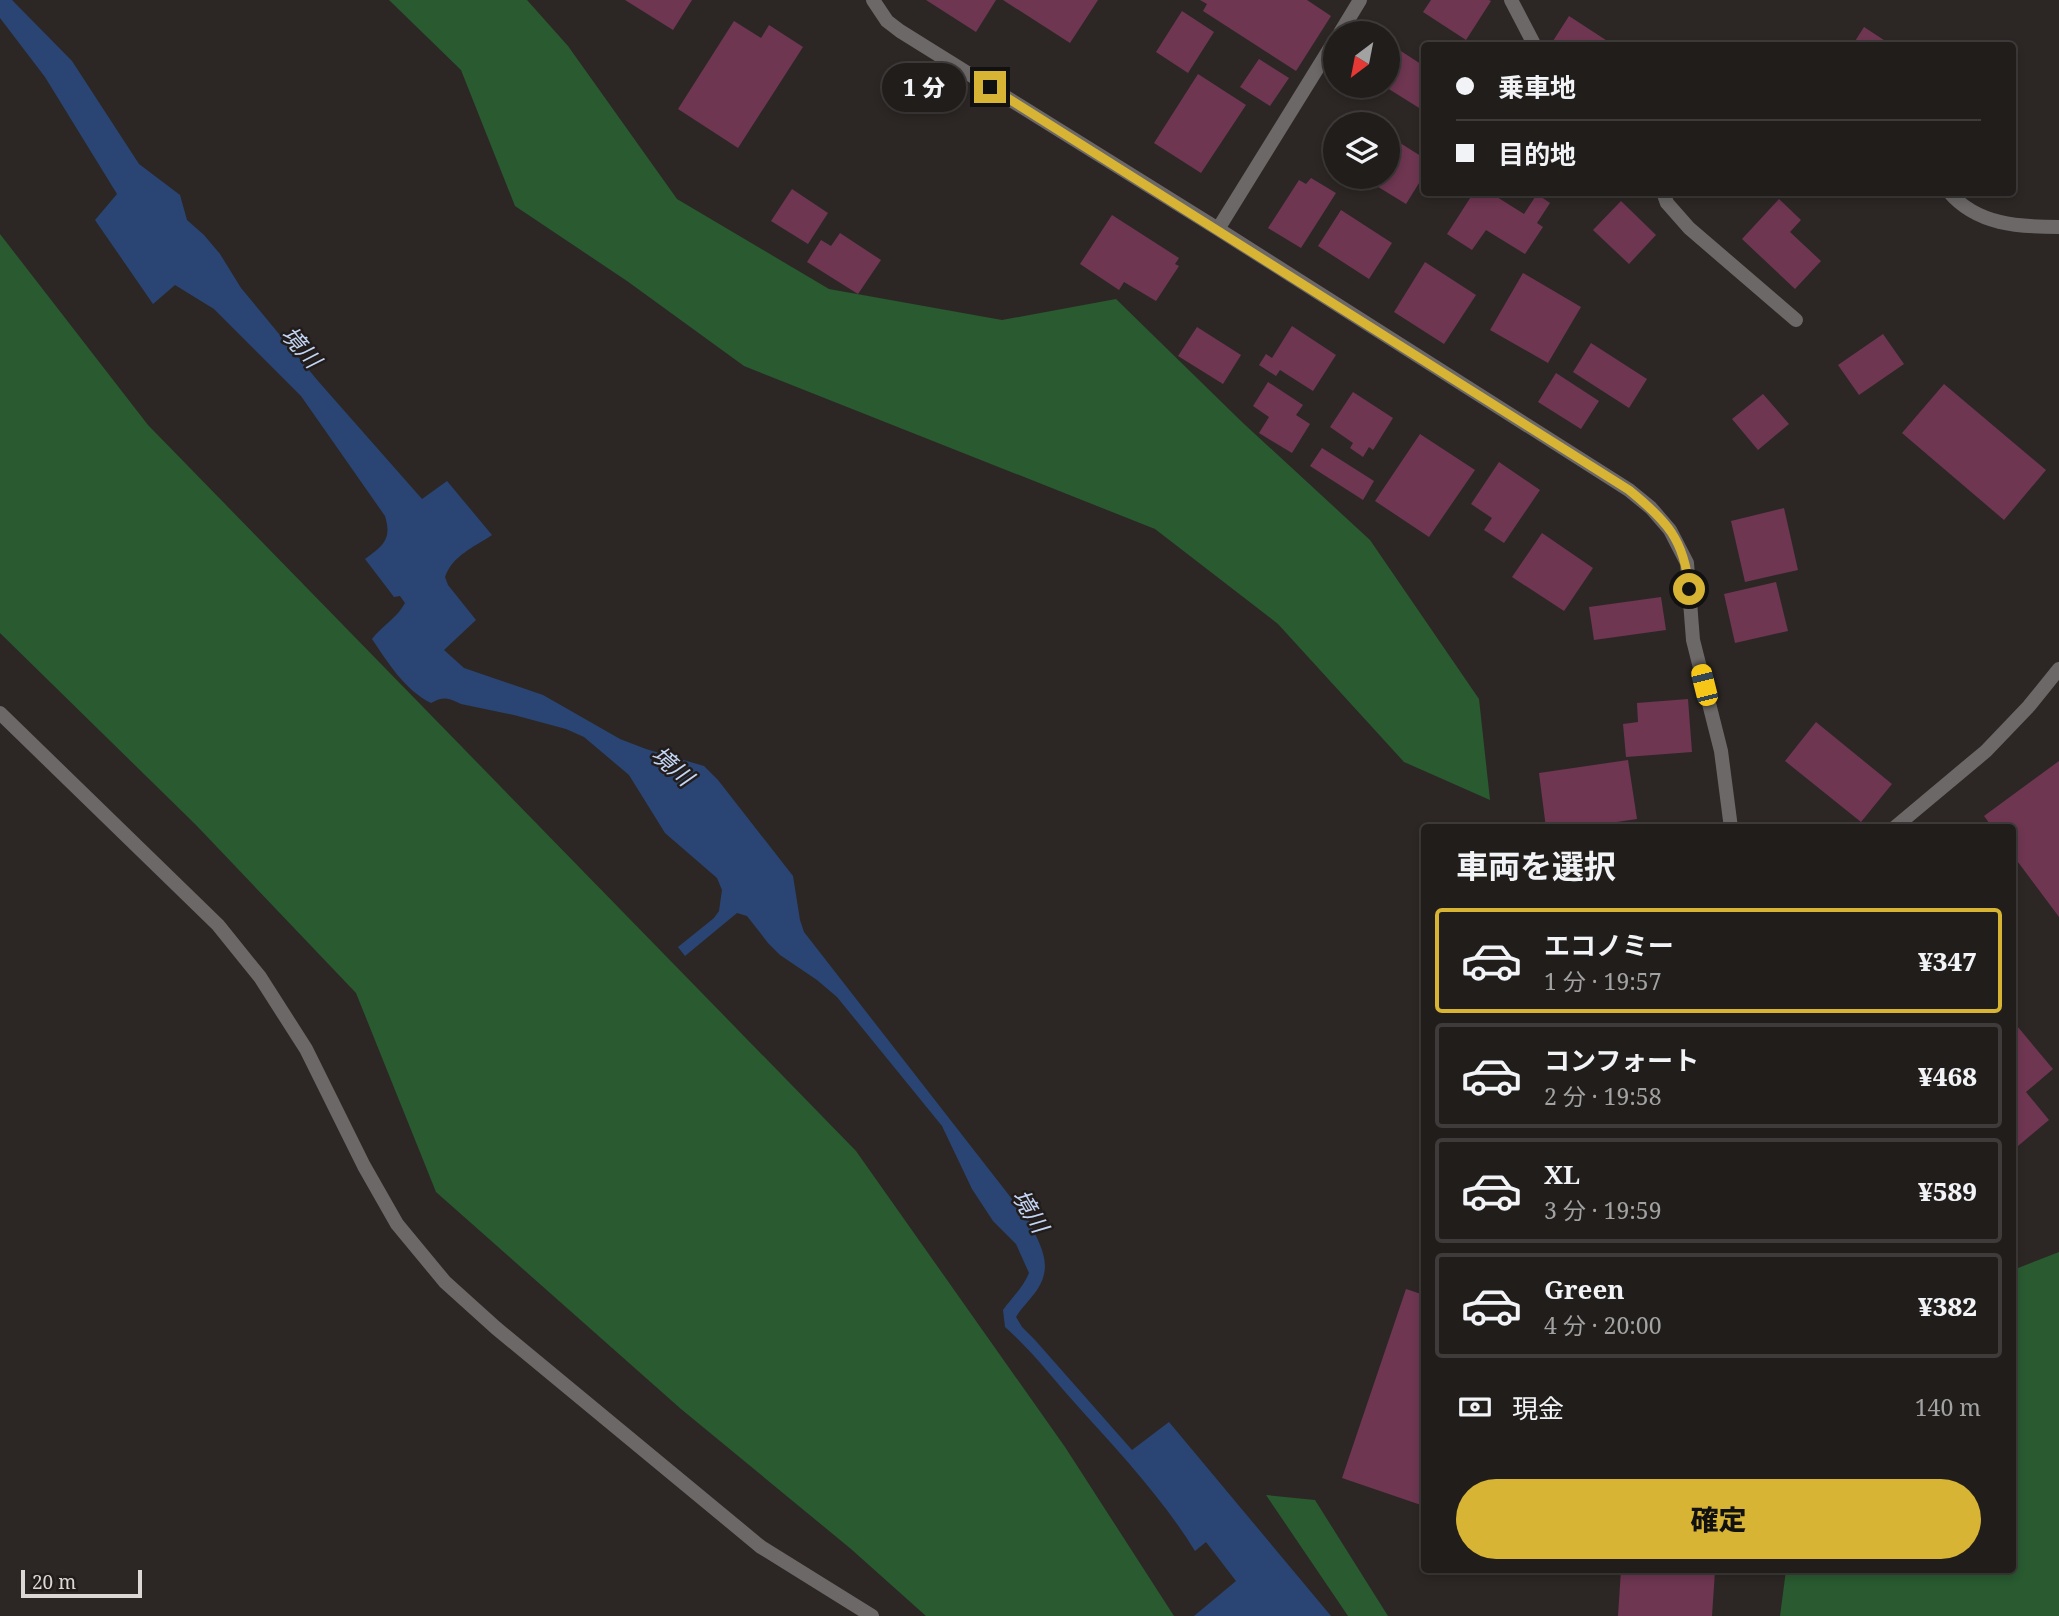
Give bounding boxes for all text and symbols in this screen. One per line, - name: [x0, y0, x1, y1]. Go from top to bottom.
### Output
- north arrow: [1323, 21, 1400, 98]
- map controls: [1323, 21, 1400, 189]
- callout: 1 分: [881, 62, 965, 112]
- text: 乗車地: [1498, 69, 1576, 105]
- text: 1 分: [903, 71, 945, 103]
- route end: [974, 71, 1006, 103]
- button: layers: [1323, 112, 1400, 189]
- text: 目的地: [1498, 136, 1576, 172]
- water label: 境川: [275, 318, 331, 376]
- route start: [1673, 573, 1705, 605]
- car: [1689, 662, 1720, 708]
- water label: 境川: [645, 738, 703, 794]
- text: 車両を選択: [1456, 844, 1616, 887]
- text: エコノミー: [1544, 927, 1674, 963]
- icon: car: [1460, 929, 1523, 992]
- text: ¥347: [1918, 943, 1977, 979]
- text: 1 分 · 19:57: [1544, 965, 1662, 997]
- text: コンフォート: [1544, 1042, 1699, 1078]
- icon: car: [1460, 1044, 1523, 1107]
- text: ¥468: [1918, 1058, 1977, 1094]
- text: 2 分 · 19:58: [1544, 1080, 1662, 1112]
- text: XL: [1544, 1156, 1580, 1192]
- icon: car: [1460, 1159, 1523, 1222]
- text: ¥589: [1918, 1173, 1977, 1209]
- water label: 境川: [1005, 1183, 1058, 1241]
- text: 3 分 · 19:59: [1544, 1194, 1662, 1226]
- text: Green: [1544, 1271, 1625, 1307]
- icon: car: [1460, 1274, 1523, 1337]
- text: ¥382: [1918, 1288, 1977, 1324]
- text: 4 分 · 20:00: [1544, 1309, 1662, 1341]
- icon: cash: [1456, 1388, 1494, 1426]
- text: 現金: [1512, 1390, 1564, 1426]
- text: 140 m: [1915, 1391, 1981, 1423]
- button: 確定: [1456, 1479, 1981, 1559]
- scale bar: [21, 1567, 142, 1599]
- text: 20 m: [32, 1569, 76, 1595]

